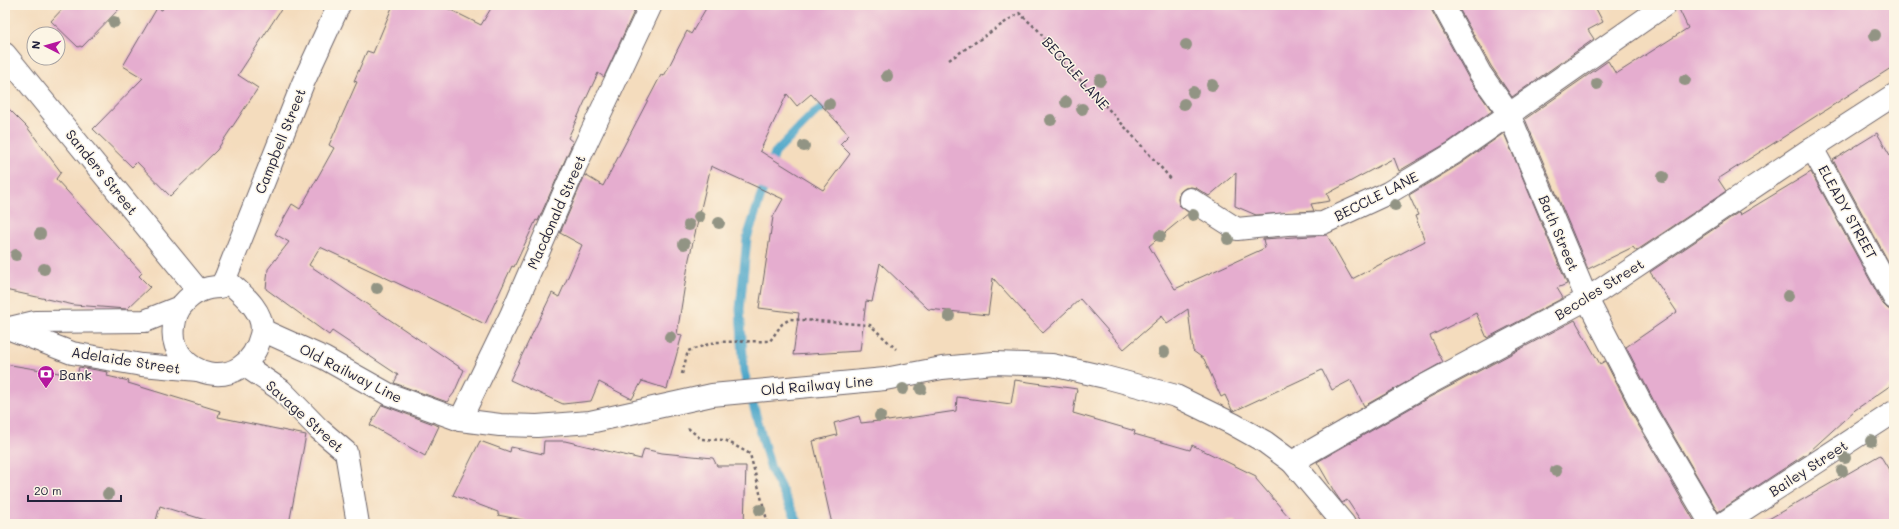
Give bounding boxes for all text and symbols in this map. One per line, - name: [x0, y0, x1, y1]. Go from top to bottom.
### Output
- north arrow: [26, 26, 66, 66]
- street label: BECCLE LANE: [1038, 32, 1114, 114]
- text: N: [28, 40, 43, 50]
- street label: Campbell Street: [250, 85, 310, 197]
- street label: Sanders Street: [62, 125, 142, 219]
- street label: Macdonald Street: [522, 152, 590, 272]
- street label: ELEADY STREET: [1814, 162, 1882, 263]
- street label: BECCLE LANE: [1331, 167, 1421, 225]
- street label: Bath Street: [1535, 192, 1583, 274]
- street label: Beccles Street: [1551, 254, 1647, 324]
- street label: Old Railway Line: [296, 339, 406, 407]
- street label: Adelaide Street: [70, 342, 182, 378]
- bank icon: Bank: [36, 364, 56, 389]
- place label: Bank: [59, 365, 92, 384]
- street label: Old Railway Line: [760, 371, 874, 399]
- street label: Savage Street: [262, 376, 348, 456]
- street label: Bailey Street: [1765, 435, 1851, 501]
- scale bar: [28, 477, 121, 503]
- text: 20 m: [34, 482, 62, 498]

